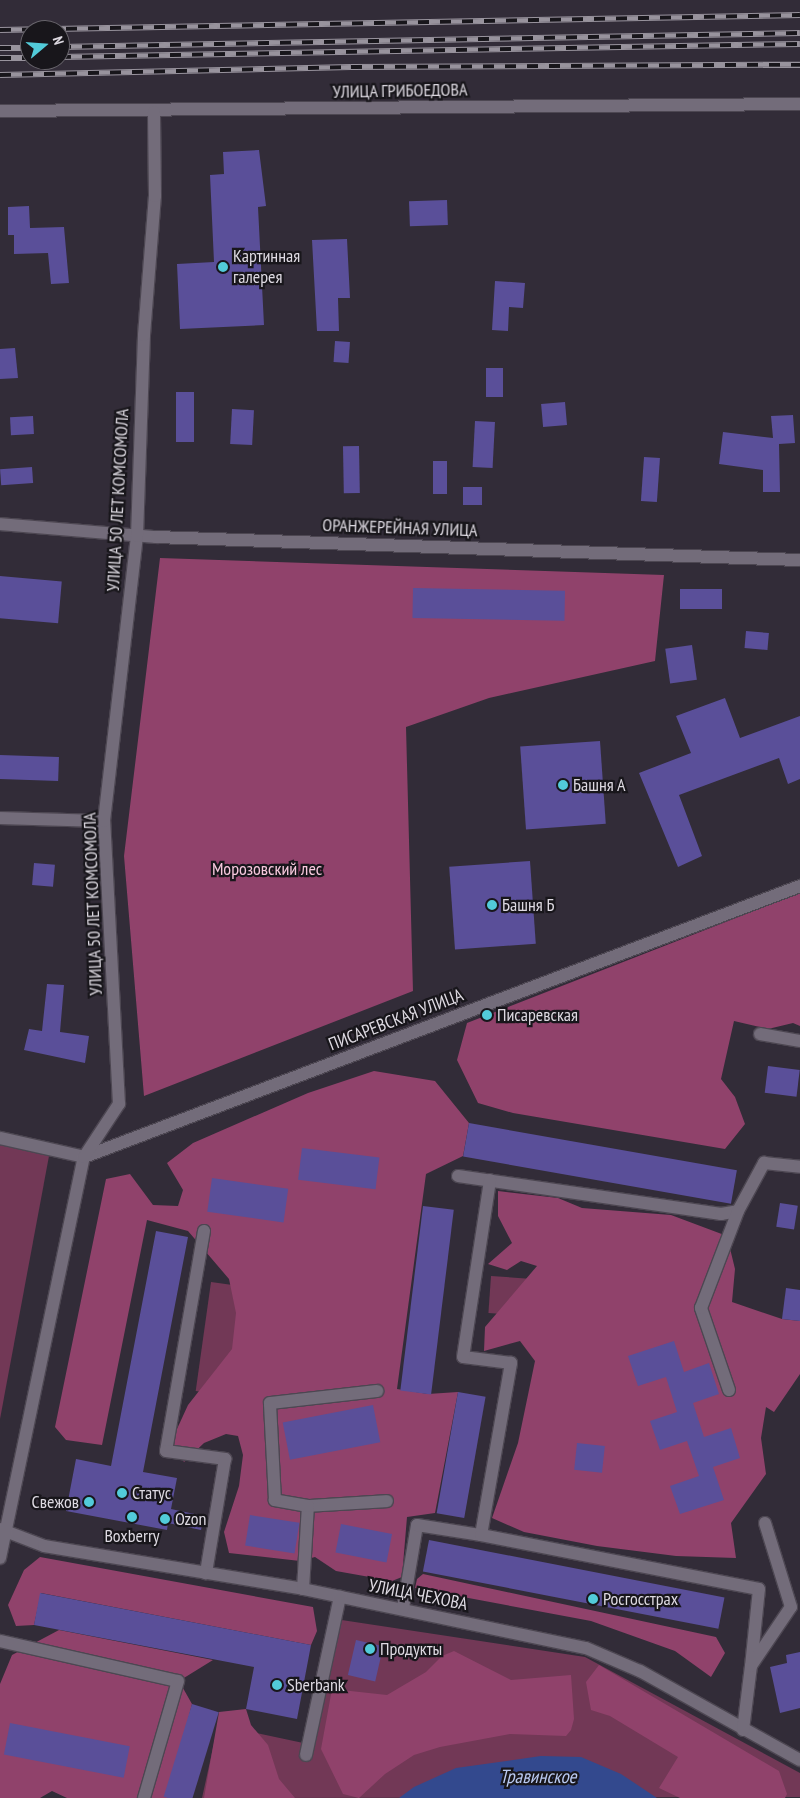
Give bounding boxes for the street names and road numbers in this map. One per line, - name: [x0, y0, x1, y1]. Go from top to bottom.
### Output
- street label: УЛИЦА ГРИБОЕДОВА: [332, 79, 468, 103]
- street label: УЛИЦА 50 ЛЕТ КОМСОМОЛА: [102, 407, 134, 593]
- street label: ОРАНЖЕРЕЙНАЯ УЛИЦА: [322, 514, 478, 542]
- street label: УЛИЦА 50 ЛЕТ КОМСОМОЛА: [79, 812, 107, 996]
- street label: ПИСАРЕВСКАЯ УЛИЦА: [325, 984, 467, 1056]
- street label: УЛИЦА ЧЕХОВА: [366, 1575, 470, 1615]

